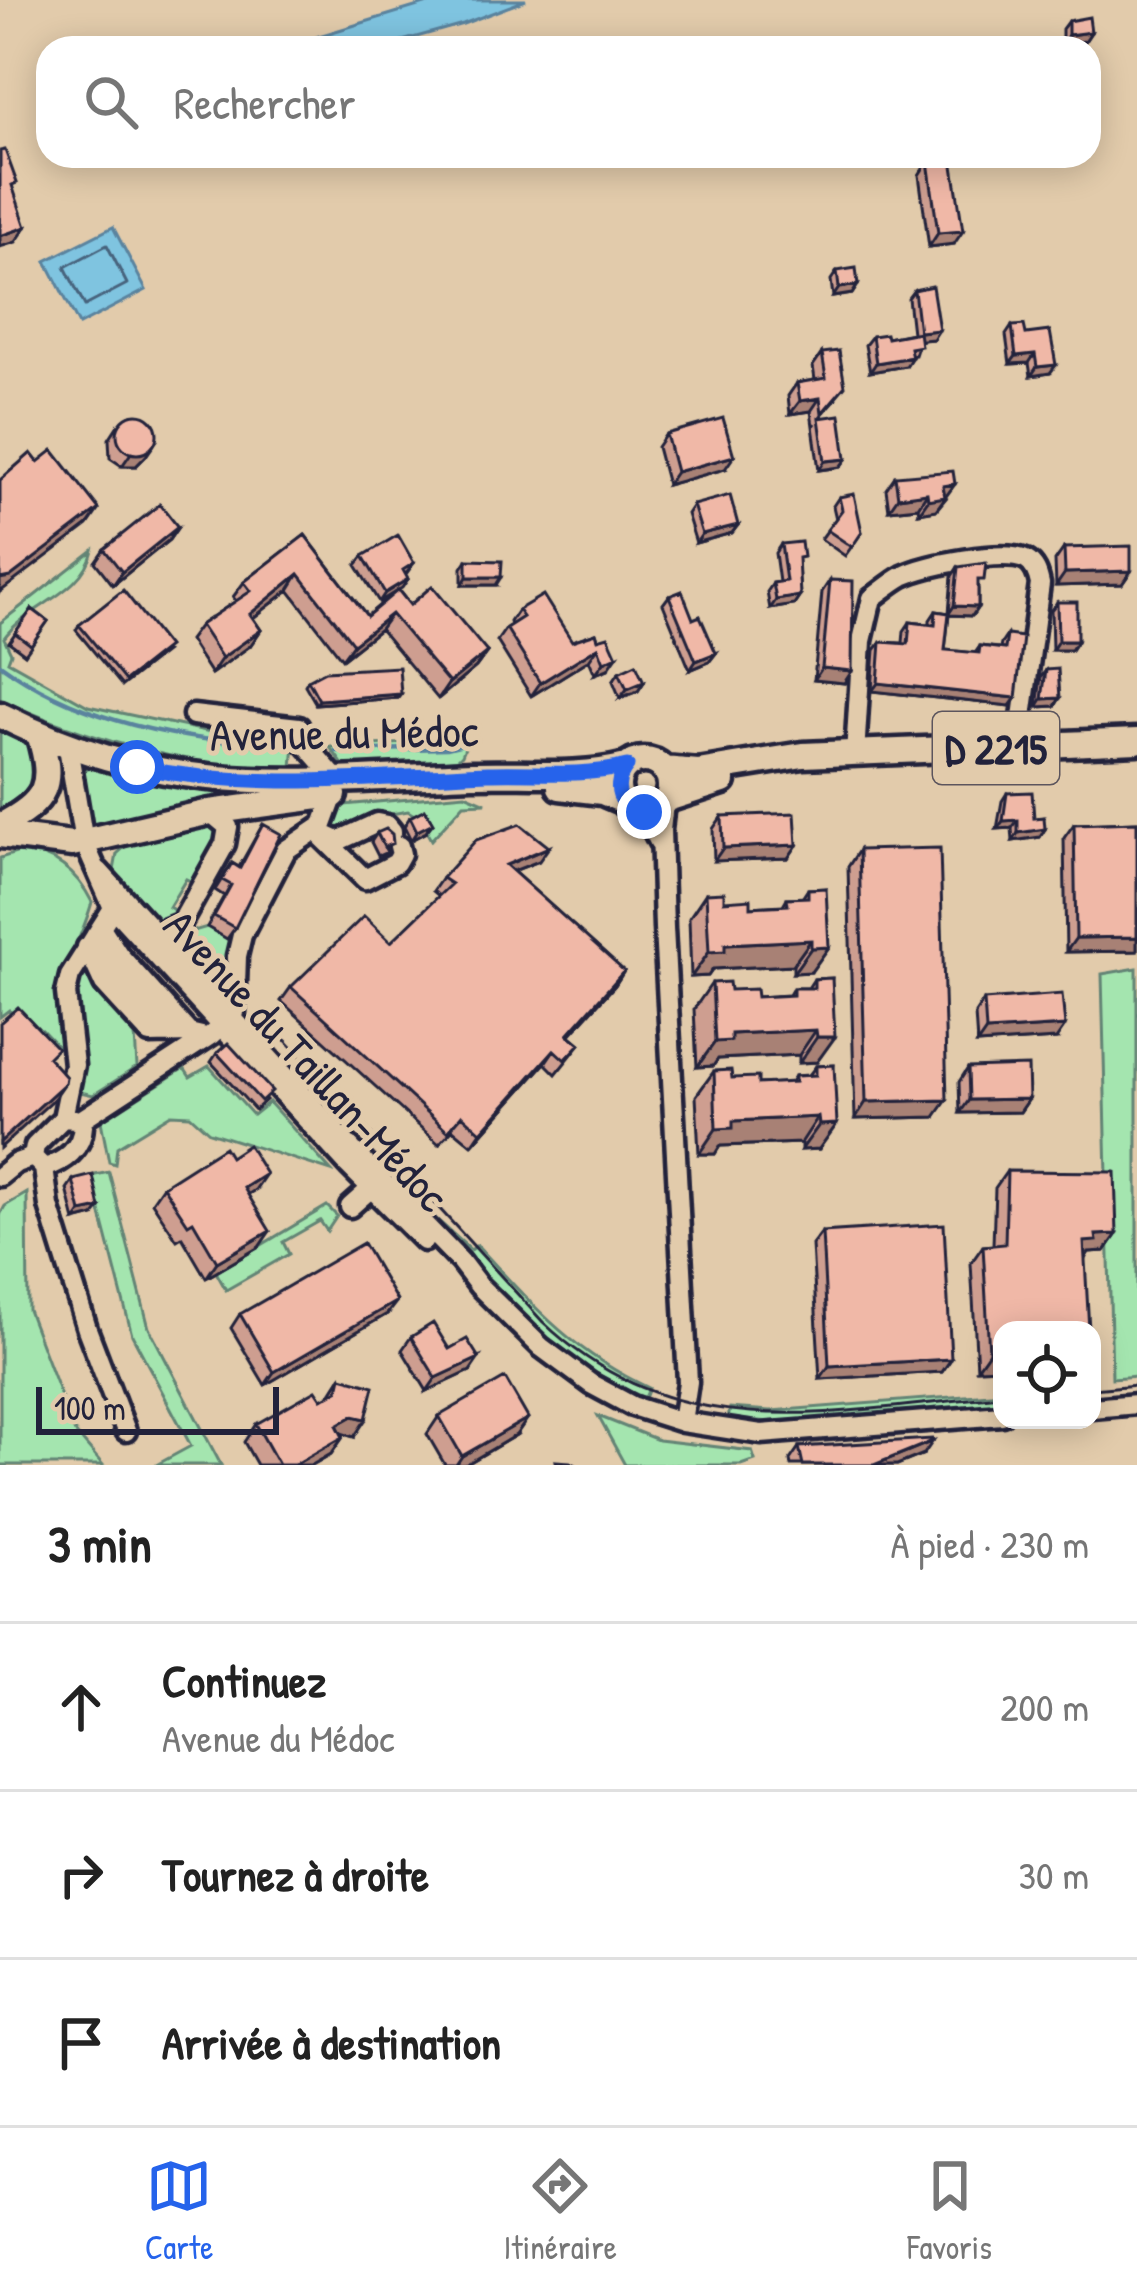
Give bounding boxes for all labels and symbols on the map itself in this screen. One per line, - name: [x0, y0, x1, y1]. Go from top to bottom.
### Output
- street label: Avenue du Médoc: [209, 699, 479, 765]
- road number: D 2215: [933, 712, 1059, 784]
- route start: [110, 740, 164, 794]
- route end: [617, 785, 671, 839]
- street label: Avenue du Taillan-Médoc: [151, 896, 464, 1225]
- scale bar: [36, 1381, 279, 1434]

